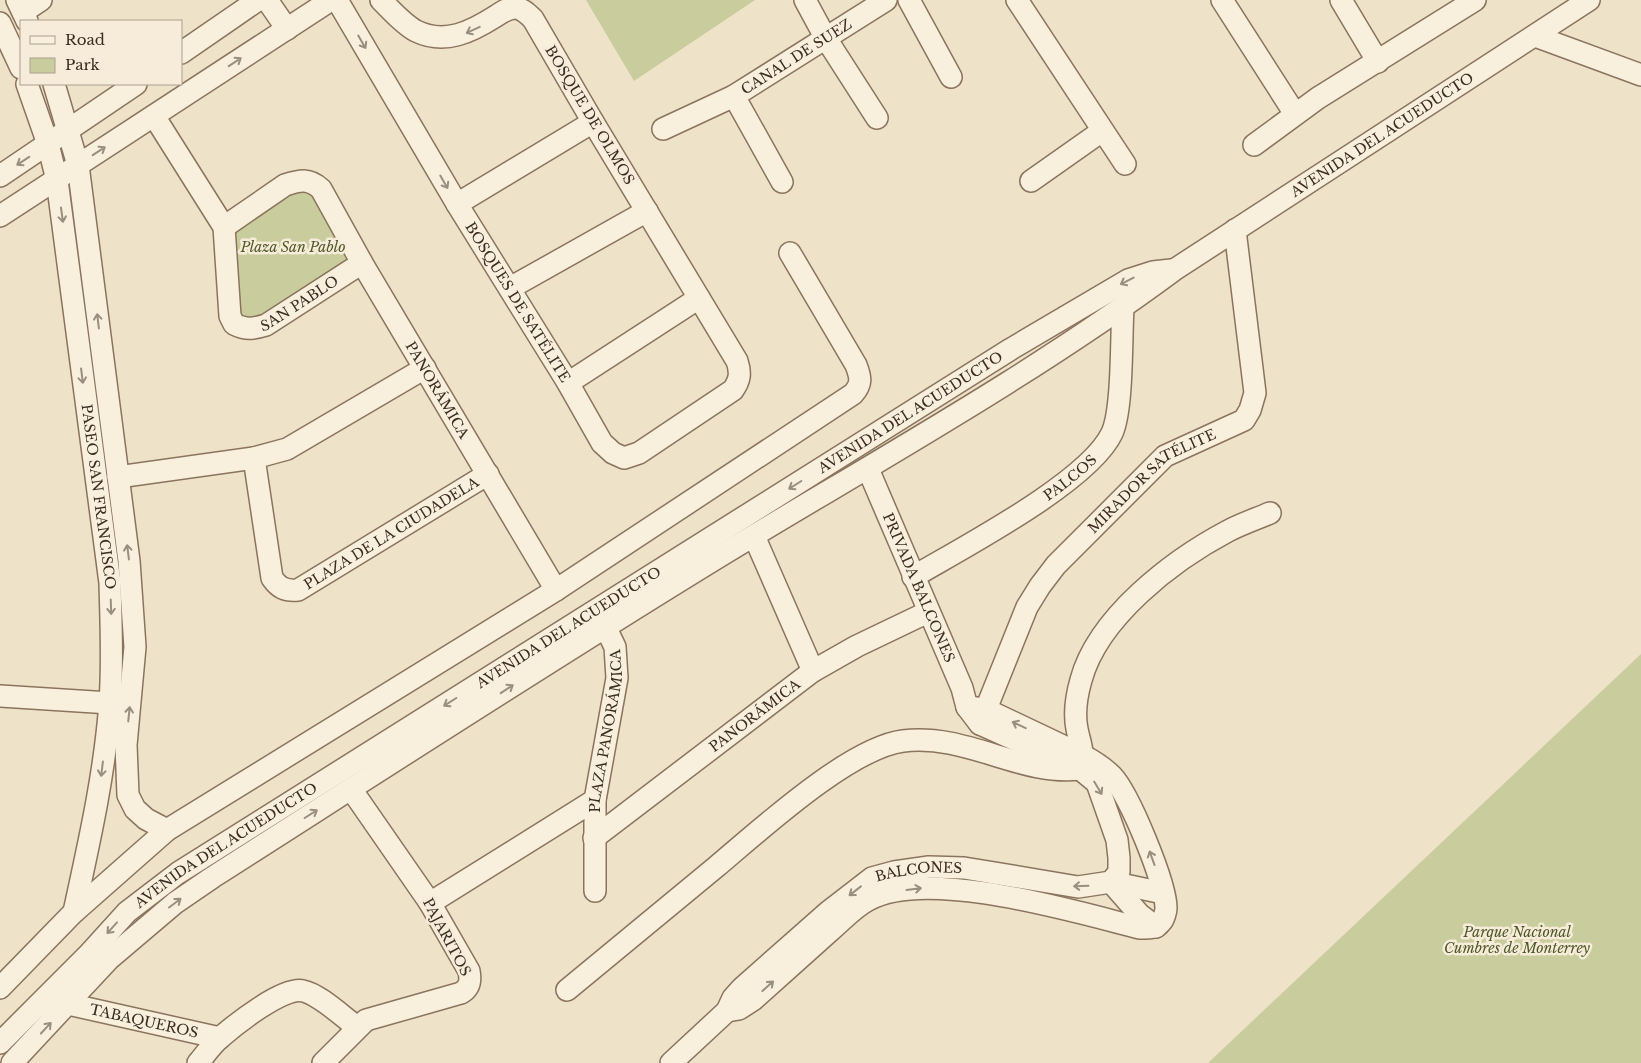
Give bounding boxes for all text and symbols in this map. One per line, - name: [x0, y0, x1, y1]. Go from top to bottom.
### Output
- street label: CANAL DE SUEZ: [738, 15, 855, 98]
- legend: [20, 20, 182, 85]
- one-way arrow: [466, 25, 481, 35]
- text: Road: [65, 30, 105, 49]
- one-way arrow: [357, 35, 367, 50]
- street label: BOSQUE DE OLMOS: [541, 42, 639, 188]
- text: Park: [65, 55, 101, 74]
- one-way arrow: [228, 57, 242, 67]
- street label: AVENIDA DEL ACUEDUCTO: [1286, 68, 1477, 201]
- one-way arrow: [92, 146, 106, 156]
- one-way arrow: [17, 156, 31, 166]
- one-way arrow: [440, 175, 450, 189]
- one-way arrow: [57, 207, 67, 223]
- street label: BOSQUES DE SATÉLITE: [461, 219, 574, 386]
- park label: Plaza San Pablo: [240, 238, 345, 256]
- street label: SAN PABLO: [258, 272, 342, 335]
- one-way arrow: [1120, 276, 1135, 286]
- one-way arrow: [93, 313, 103, 329]
- street label: PANORÁMICA: [402, 338, 473, 442]
- street label: AVENIDA DEL ACUEDUCTO: [814, 347, 1006, 478]
- one-way arrow: [77, 368, 87, 384]
- street label: PASEO SAN FRANCISCO: [78, 403, 120, 590]
- street label: MIRADOR SATÉLITE: [1084, 425, 1219, 537]
- street label: PALCOS: [1040, 451, 1100, 505]
- street label: PLAZA DE LA CIUDADELA: [300, 473, 482, 593]
- one-way arrow: [789, 480, 803, 490]
- street label: PRIVADA BALCONES: [879, 510, 959, 665]
- one-way arrow: [123, 544, 133, 560]
- street label: AVENIDA DEL ACUEDUCTO: [472, 563, 664, 693]
- one-way arrow: [106, 599, 115, 615]
- street label: PLAZA PANORÁMICA: [586, 648, 626, 813]
- street label: PANORÁMICA: [705, 675, 804, 756]
- one-way arrow: [500, 684, 514, 694]
- one-way arrow: [444, 698, 458, 708]
- one-way arrow: [125, 706, 134, 722]
- one-way arrow: [1012, 720, 1027, 730]
- one-way arrow: [97, 761, 107, 777]
- street label: AVENIDA DEL ACUEDUCTO: [130, 779, 321, 912]
- one-way arrow: [1094, 780, 1104, 794]
- one-way arrow: [304, 809, 318, 819]
- one-way arrow: [1147, 850, 1156, 866]
- street label: BALCONES: [873, 858, 962, 886]
- one-way arrow: [1073, 881, 1089, 891]
- one-way arrow: [906, 884, 922, 894]
- one-way arrow: [848, 886, 862, 896]
- street label: PAJARITOS: [419, 895, 475, 979]
- one-way arrow: [168, 898, 182, 908]
- one-way arrow: [106, 922, 118, 935]
- park label: Parque Nacional Cumbres de Monterrey: [1444, 923, 1591, 957]
- one-way arrow: [761, 981, 774, 992]
- street label: TABAQUEROS: [88, 1000, 200, 1042]
- one-way arrow: [40, 1021, 52, 1034]

